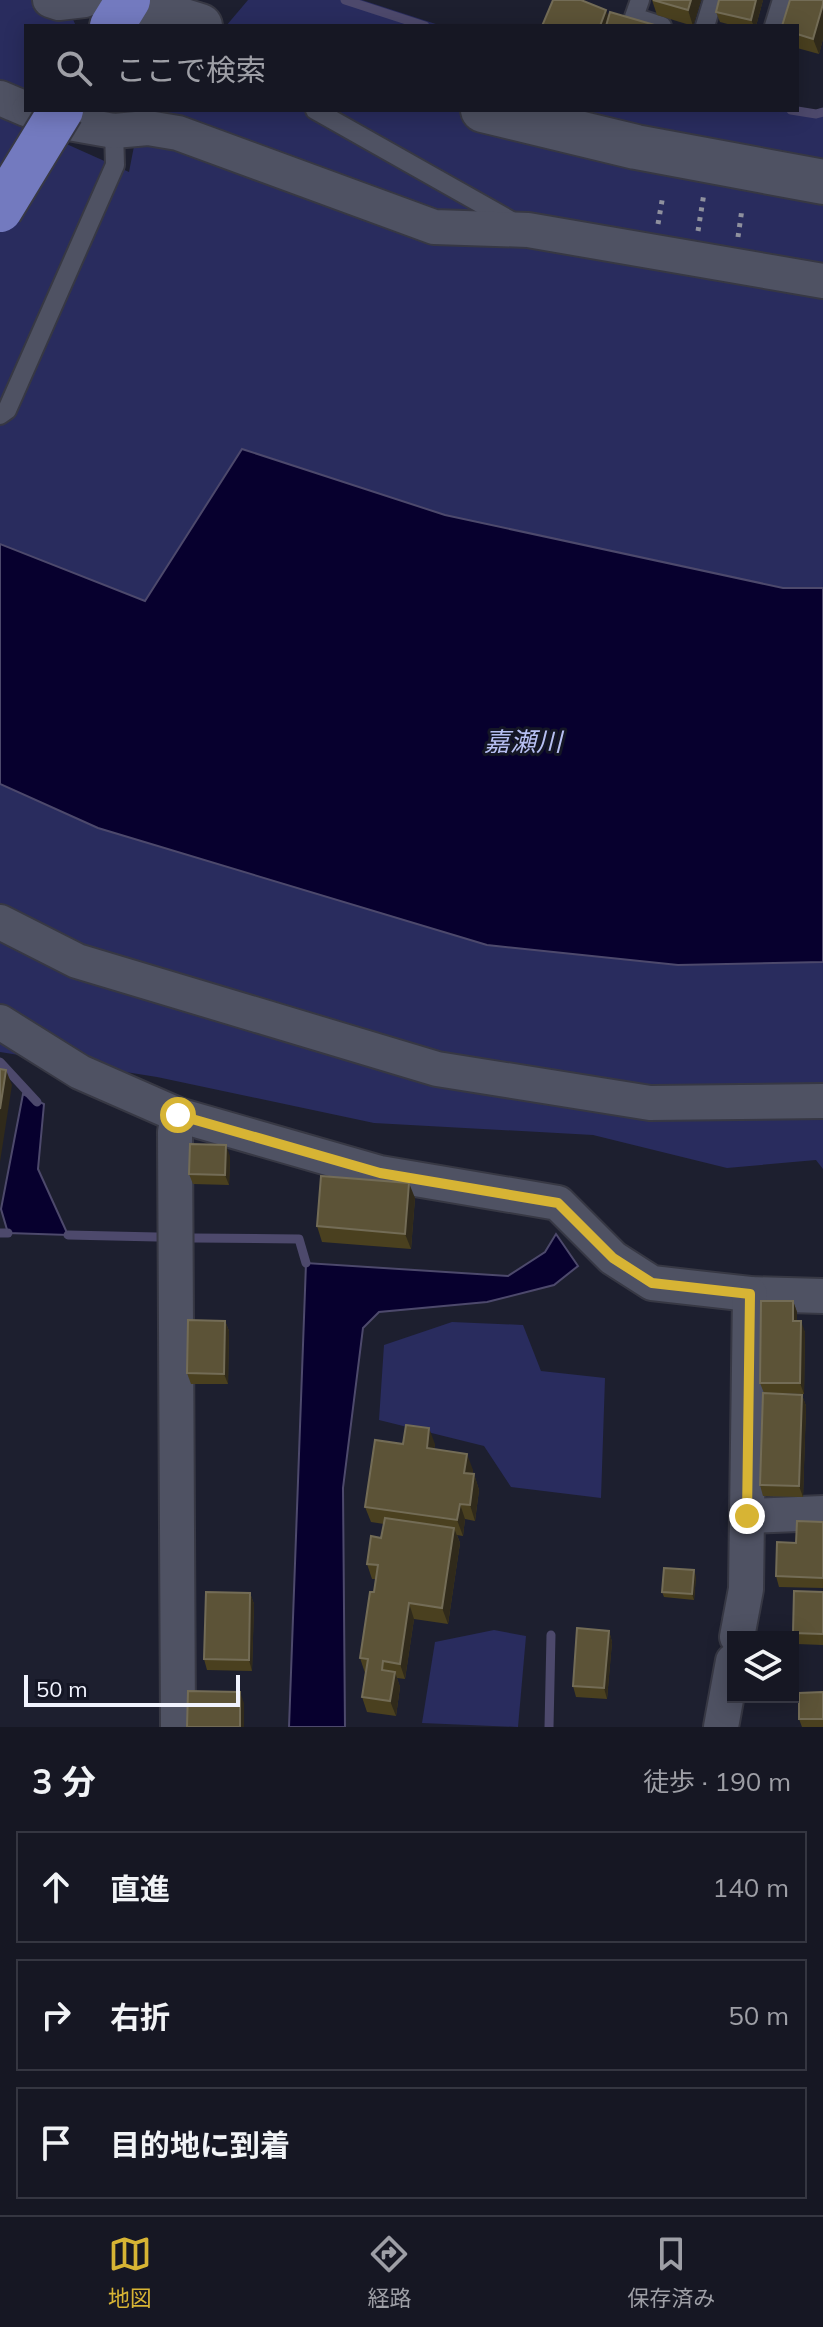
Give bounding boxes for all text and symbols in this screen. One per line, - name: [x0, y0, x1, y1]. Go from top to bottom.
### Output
- search box: [24, 24, 799, 112]
- icon: search: [52, 46, 96, 90]
- text: ここで検索: [116, 51, 266, 89]
- water label: 嘉瀬川: [484, 725, 565, 758]
- route start: [160, 1097, 196, 1133]
- route end: [729, 1498, 765, 1534]
- map controls: [727, 1631, 799, 1703]
- button: layers: [727, 1631, 799, 1703]
- scale bar: [24, 1671, 240, 1707]
- text: 50 m: [36, 1675, 87, 1703]
- text: 3 分: [32, 1760, 96, 1803]
- text: 徒歩 · 190 m: [643, 1765, 791, 1798]
- icon: ahead: [34, 1865, 78, 1909]
- text: 直進: [110, 1870, 170, 1908]
- text: 140 m: [713, 1871, 789, 1904]
- icon: right: [34, 1993, 78, 2037]
- text: 右折: [110, 1998, 170, 2036]
- text: 50 m: [728, 1999, 789, 2032]
- icon: arrive: [34, 2121, 78, 2165]
- text: 目的地に到着: [110, 2126, 290, 2164]
- tab: 地図: [108, 2232, 152, 2312]
- tab: 経路: [367, 2232, 411, 2312]
- tab: 保存済み: [627, 2232, 715, 2312]

